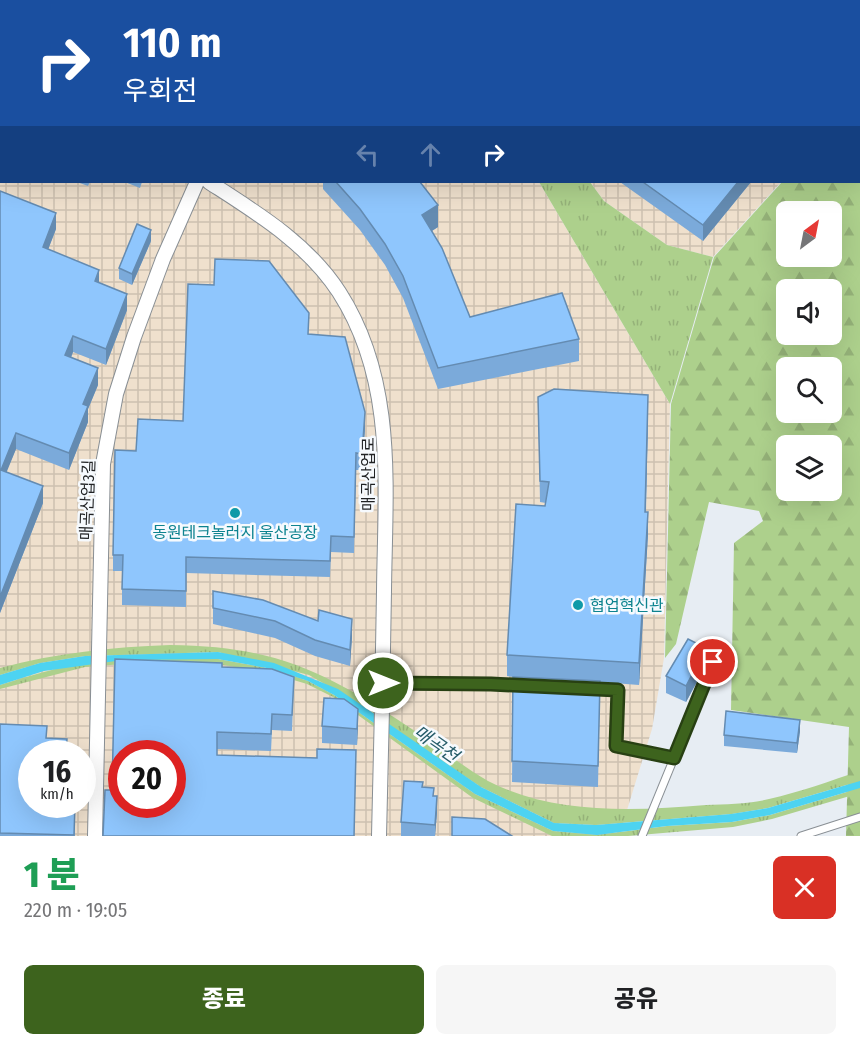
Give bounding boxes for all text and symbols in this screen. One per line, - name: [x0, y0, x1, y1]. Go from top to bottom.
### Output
- text: 110 m: [123, 18, 222, 68]
- icon: right: [24, 24, 102, 102]
- text: 우회전: [123, 75, 198, 107]
- icon: left: [351, 138, 384, 171]
- icon: ahead: [414, 138, 447, 171]
- icon: right: [477, 138, 510, 171]
- north arrow: [776, 201, 842, 267]
- map controls: [776, 201, 842, 501]
- button: sound: [776, 279, 842, 345]
- button: search: [776, 357, 842, 423]
- button: layers: [776, 435, 842, 501]
- street label: 매곡산업로: [359, 437, 378, 511]
- street label: 매곡산업3길: [77, 459, 98, 541]
- marker: 동원테크놀러지 울산공장: [228, 506, 242, 520]
- place label: 동원테크놀러지 울산공장: [152, 523, 318, 542]
- place label: 협업혁신관: [590, 596, 664, 615]
- marker: 협업혁신관: [571, 598, 585, 612]
- pin: [687, 636, 738, 687]
- icon: arrive: [696, 645, 729, 678]
- position arrow: [351, 651, 415, 715]
- water label: 매곡천: [409, 721, 465, 769]
- speed limit sign: 20: [108, 740, 186, 818]
- text: 16: [43, 754, 71, 790]
- text: km/h: [40, 785, 74, 803]
- text: 1 분: [24, 853, 80, 897]
- button: close: [773, 856, 836, 919]
- text: 220 m · 19:05: [24, 898, 127, 922]
- button: 종료: [24, 965, 424, 1034]
- button: 공유: [436, 965, 836, 1034]

